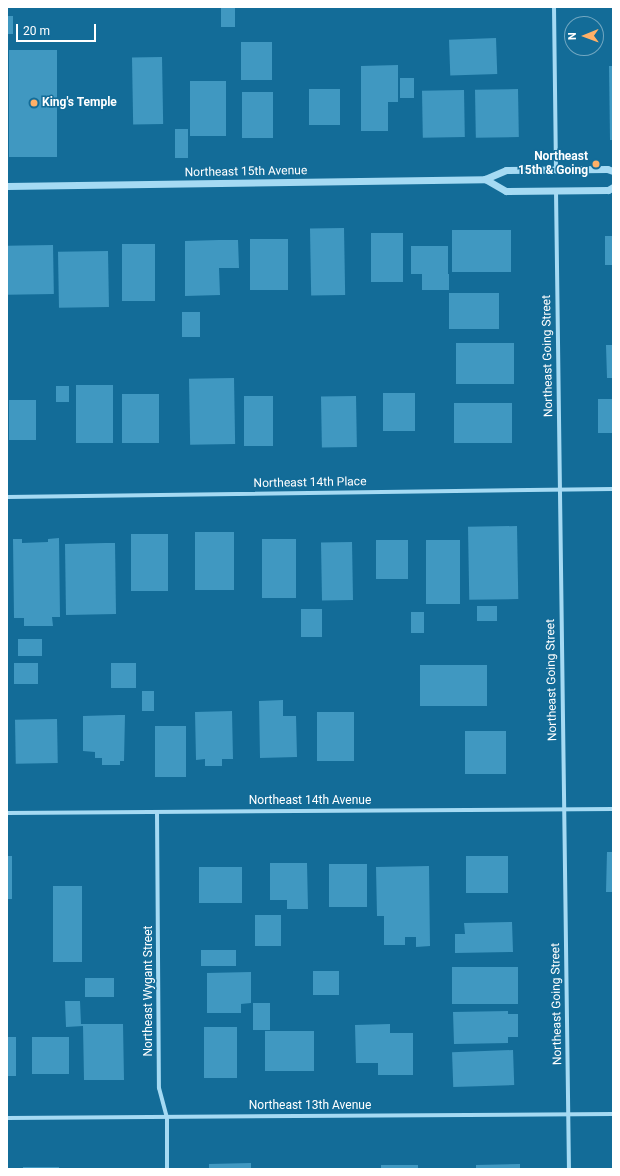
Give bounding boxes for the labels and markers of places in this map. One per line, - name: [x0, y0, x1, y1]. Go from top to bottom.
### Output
- place label: King's Temple: [42, 96, 117, 110]
- marker: King's Temple: [29, 98, 39, 108]
- place label: Northeast 15th & Going: [518, 150, 588, 178]
- marker: Northeast 15th & Going: [591, 159, 601, 169]

